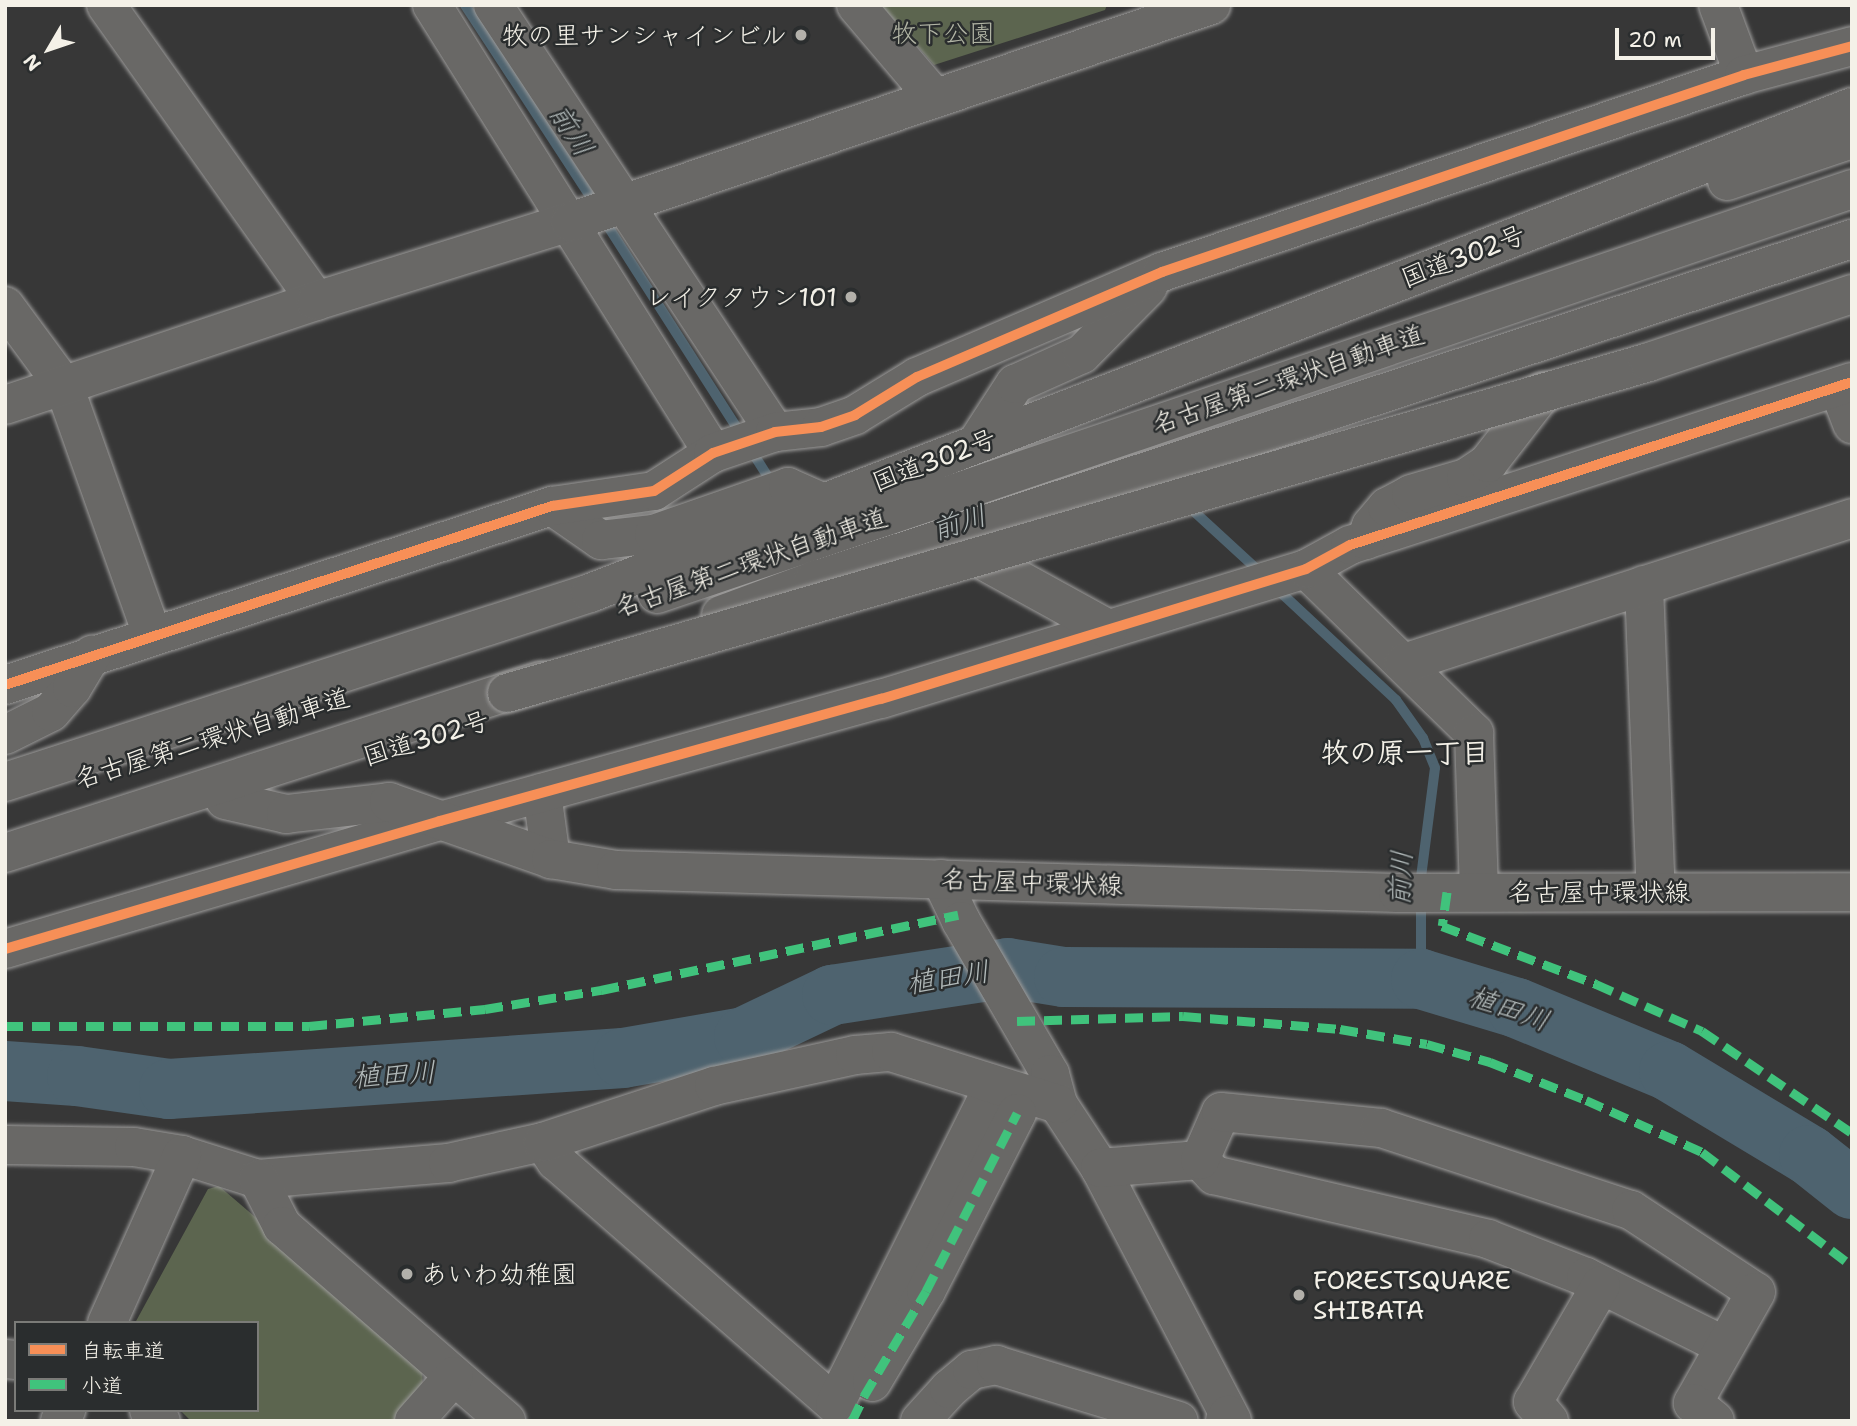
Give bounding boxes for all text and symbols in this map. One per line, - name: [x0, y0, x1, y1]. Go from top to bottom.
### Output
- north arrow: [14, 14, 84, 84]
- scale bar: [1619, 14, 1719, 58]
- park label: 牧下公園: [891, 17, 995, 49]
- place label: 牧の里サンシャインビル: [501, 19, 787, 51]
- text: 20 m: [1628, 26, 1682, 54]
- marker: 牧の里サンシャインビル: [793, 27, 809, 43]
- text: N: [18, 49, 47, 76]
- water label: 前川: [543, 97, 601, 163]
- street label: 国道302号: [1396, 218, 1530, 294]
- place label: レイクタウン101: [643, 281, 837, 313]
- marker: レイクタウン101: [843, 289, 859, 305]
- street label: 名古屋第二環状自動車道: [1148, 318, 1428, 440]
- street label: 国道302号: [867, 422, 1001, 498]
- water label: 前川: [927, 497, 991, 547]
- street label: 名古屋第二環状自動車道: [611, 501, 891, 623]
- street label: 名古屋第二環状自動車道: [71, 681, 353, 795]
- street label: 国道302号: [359, 704, 493, 772]
- district label: 牧の原一丁目: [1321, 735, 1489, 769]
- water label: 前川: [1382, 849, 1418, 907]
- street label: 名古屋中環状線: [941, 863, 1123, 901]
- street label: 名古屋中環状線: [1508, 876, 1690, 908]
- water label: 植田川: [904, 954, 992, 1000]
- water label: 植田川: [1464, 978, 1554, 1038]
- water label: 植田川: [351, 1054, 437, 1094]
- place label: あいわ幼稚園: [421, 1258, 577, 1290]
- place label: FORESTSQUARE SHIBATA: [1313, 1264, 1511, 1326]
- marker: あいわ幼稚園: [399, 1266, 415, 1282]
- marker: FORESTSQUARE SHIBATA: [1291, 1287, 1307, 1303]
- legend: [14, 1321, 259, 1412]
- text: 自転車道: [81, 1337, 165, 1365]
- text: 小道: [81, 1372, 123, 1400]

